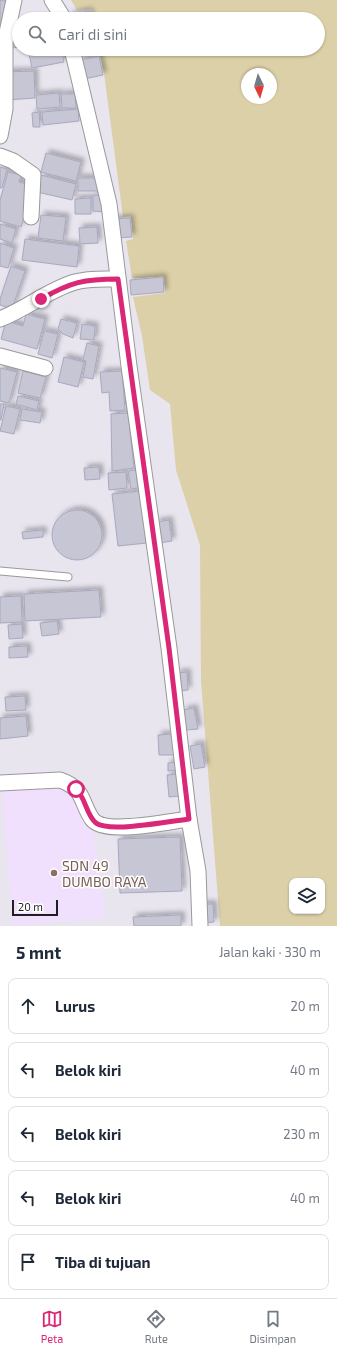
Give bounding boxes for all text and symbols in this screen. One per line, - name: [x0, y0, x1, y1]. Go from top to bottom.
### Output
- search box: [12, 12, 325, 56]
- icon: search: [26, 23, 48, 45]
- text: Cari di sini: [58, 25, 127, 43]
- north arrow: [241, 68, 277, 104]
- route end: [32, 290, 50, 308]
- route start: [67, 780, 85, 798]
- place label: SDN 49 DUMBO RAYA: [62, 857, 147, 890]
- marker: SDN 49 DUMBO RAYA: [49, 868, 59, 878]
- map controls: [289, 878, 325, 914]
- button: layers: [289, 878, 325, 914]
- scale bar: [12, 898, 58, 917]
- text: 20 m: [18, 900, 43, 913]
- text: 5 mnt: [16, 942, 61, 962]
- text: Jalan kaki · 330 m: [219, 944, 321, 960]
- icon: ahead: [17, 995, 39, 1017]
- text: Lurus: [55, 997, 95, 1015]
- text: 20 m: [291, 998, 320, 1014]
- icon: left: [17, 1059, 39, 1081]
- text: Belok kiri: [55, 1061, 121, 1079]
- text: 40 m: [290, 1062, 320, 1078]
- icon: left: [17, 1123, 39, 1145]
- text: Belok kiri: [55, 1125, 121, 1143]
- text: 230 m: [283, 1126, 320, 1142]
- icon: left: [17, 1187, 39, 1209]
- text: Belok kiri: [55, 1189, 121, 1207]
- text: 40 m: [290, 1190, 320, 1206]
- icon: arrive: [17, 1251, 39, 1273]
- text: Tiba di tujuan: [55, 1253, 151, 1271]
- tab: Peta: [41, 1308, 63, 1345]
- tab: Rute: [145, 1308, 168, 1345]
- tab: Disimpan: [249, 1308, 296, 1345]

